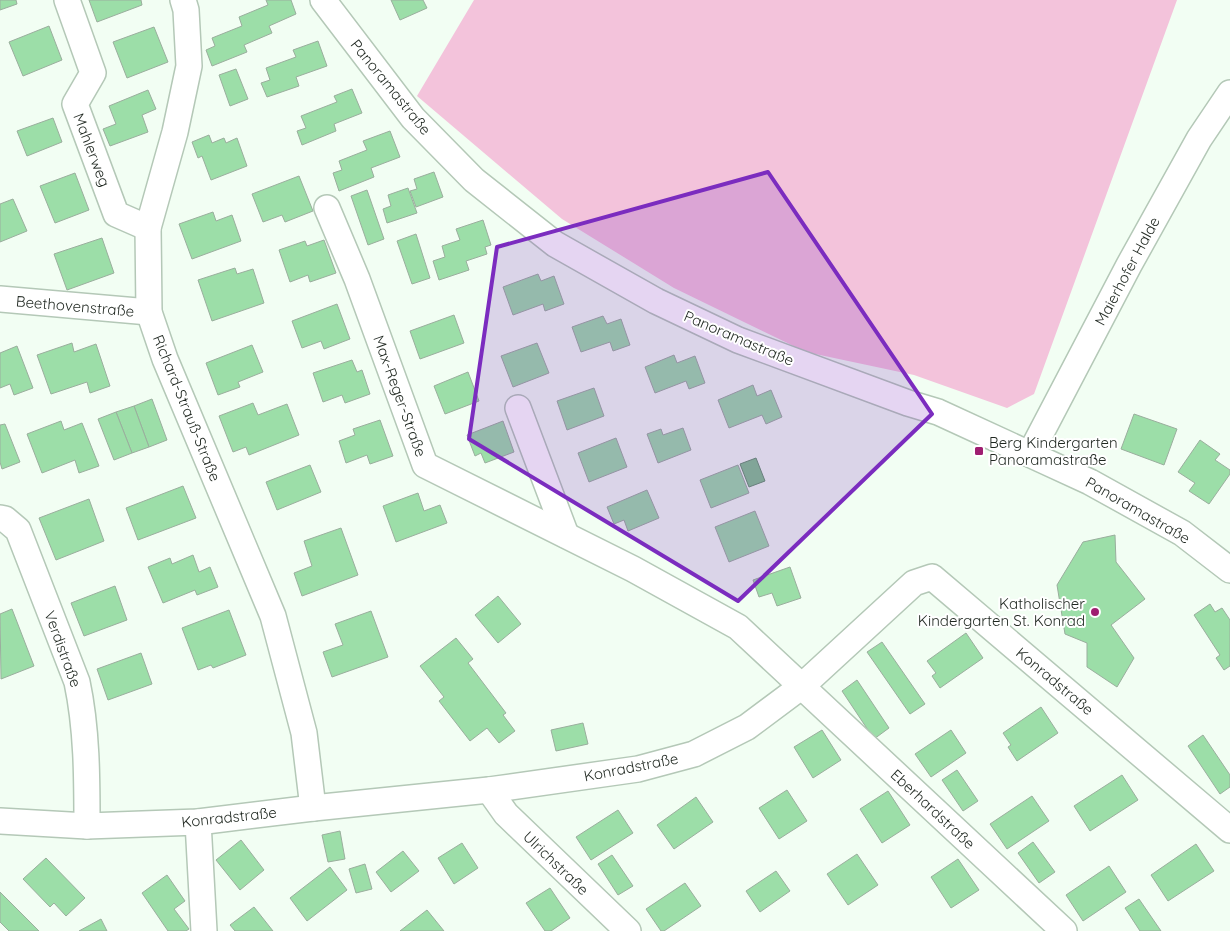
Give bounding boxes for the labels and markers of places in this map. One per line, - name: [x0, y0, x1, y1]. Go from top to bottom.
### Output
- place label: Berg Kindergarten Panoramastraße: [989, 433, 1118, 469]
- marker: Berg Kindergarten Panoramastraße: [973, 445, 985, 457]
- place label: Katholischer Kindergarten St. Konrad: [918, 594, 1085, 630]
- marker: Katholischer Kindergarten St. Konrad: [1089, 606, 1101, 618]

